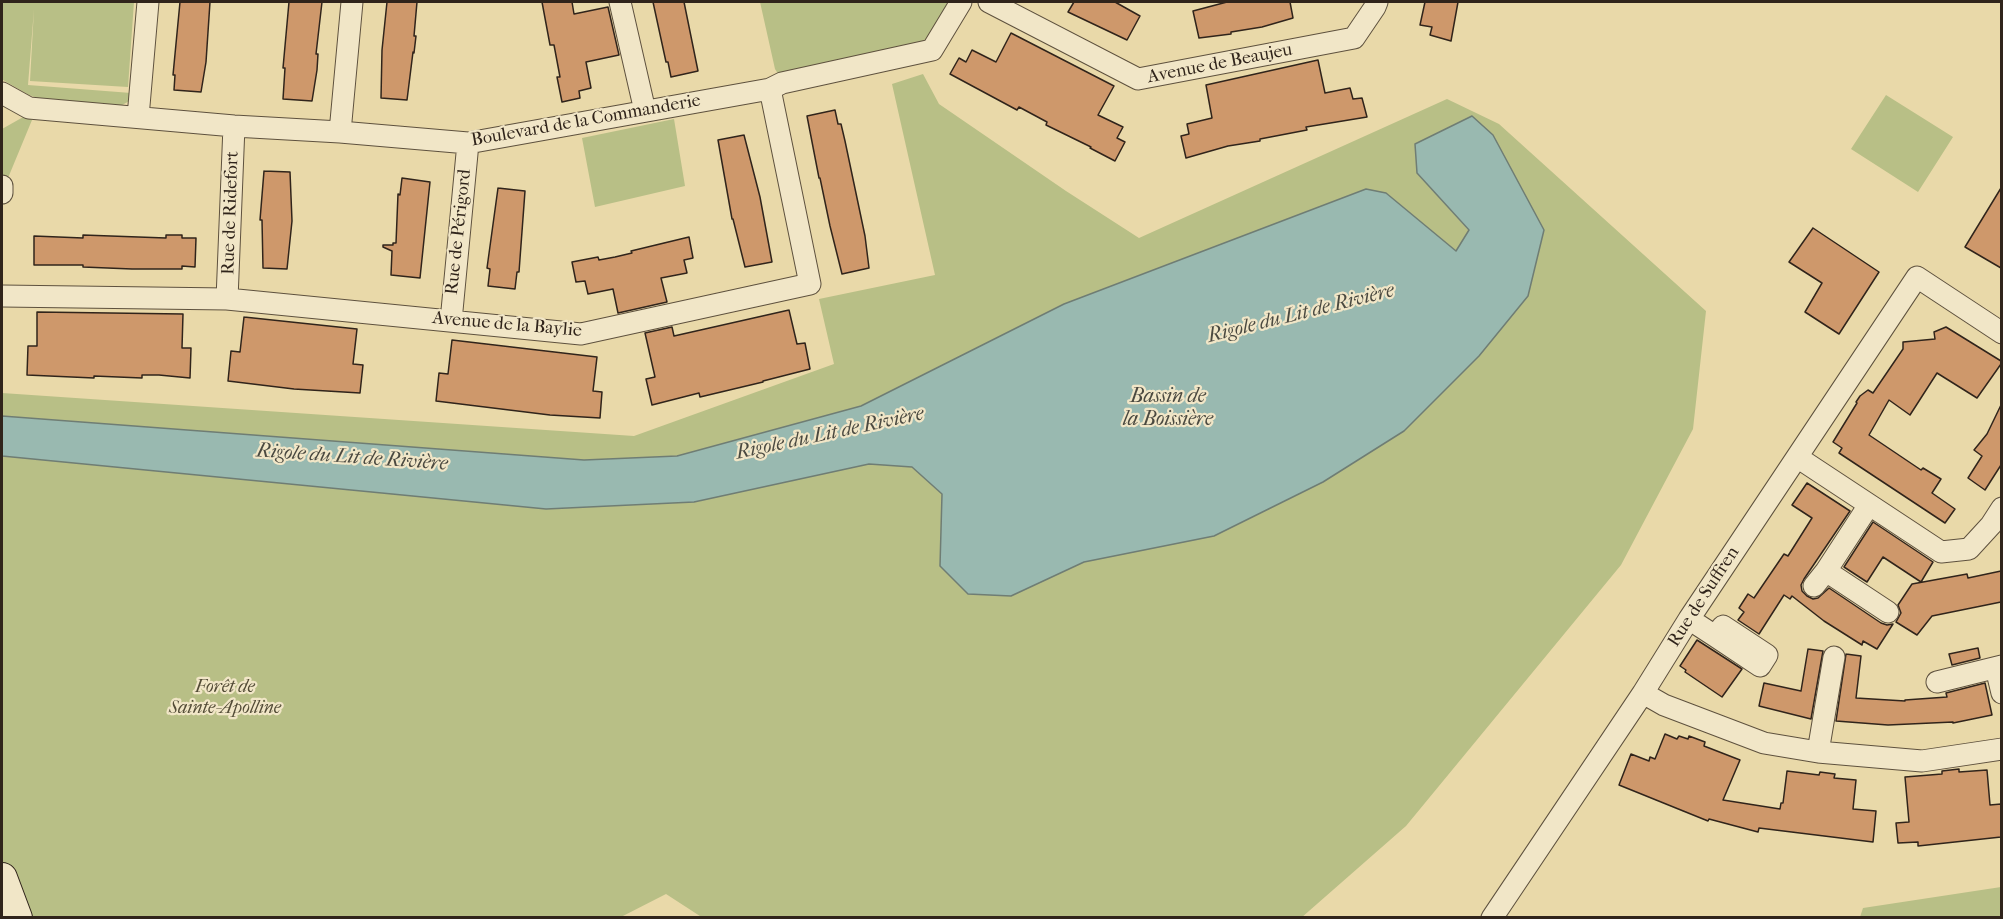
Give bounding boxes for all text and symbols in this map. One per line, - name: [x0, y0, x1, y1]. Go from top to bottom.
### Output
- street label: Avenue de Beaujeu: [1146, 39, 1294, 89]
- street label: Boulevard de la Commanderie: [470, 90, 702, 152]
- street label: Rue de Ridefort: [218, 151, 244, 275]
- street label: Rue de Périgord: [442, 168, 476, 296]
- water label: Rigole du Lit de Rivière: [1205, 279, 1397, 349]
- street label: Avenue de la Baylie: [431, 308, 583, 342]
- water label: Bassin de la Boissière: [1123, 385, 1213, 432]
- water label: Rigole du Lit de Rivière: [734, 402, 926, 466]
- water label: Rigole du Lit de Rivière: [256, 439, 448, 477]
- street label: Rue de Suffren: [1664, 543, 1744, 651]
- park label: Forêt de Sainte-Apolline: [169, 677, 281, 720]

